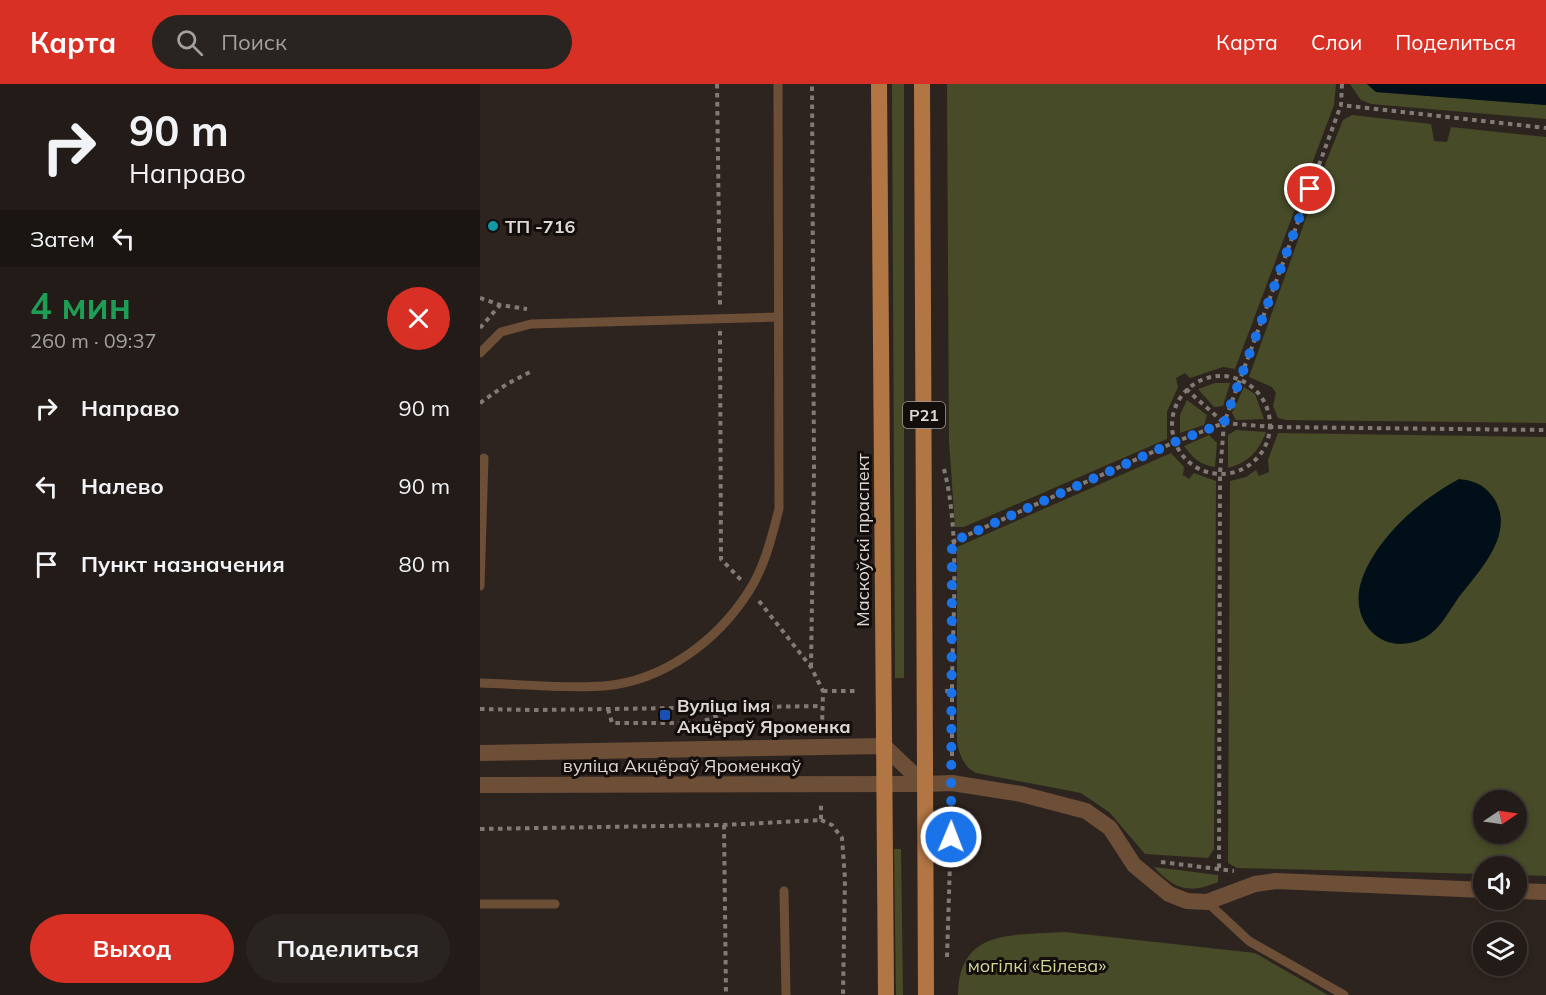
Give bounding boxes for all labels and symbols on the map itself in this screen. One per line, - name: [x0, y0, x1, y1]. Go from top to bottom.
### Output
- pin: [1284, 163, 1335, 214]
- place label: ТП -716: [505, 215, 575, 238]
- marker: ТП -716: [486, 219, 500, 233]
- road number: Р21: [903, 402, 945, 428]
- street label: Маскоўскі праспект: [851, 452, 874, 627]
- place label: Вуліца імя Акцёраў Яроменка: [677, 694, 851, 738]
- marker: Вуліца імя Акцёраў Яроменка: [658, 708, 672, 722]
- street label: вуліца Акцёраў Яроменкаў: [563, 754, 801, 777]
- north arrow: [1473, 790, 1527, 844]
- position arrow: [919, 805, 983, 869]
- park label: могілкі «Білева»: [968, 954, 1106, 977]

